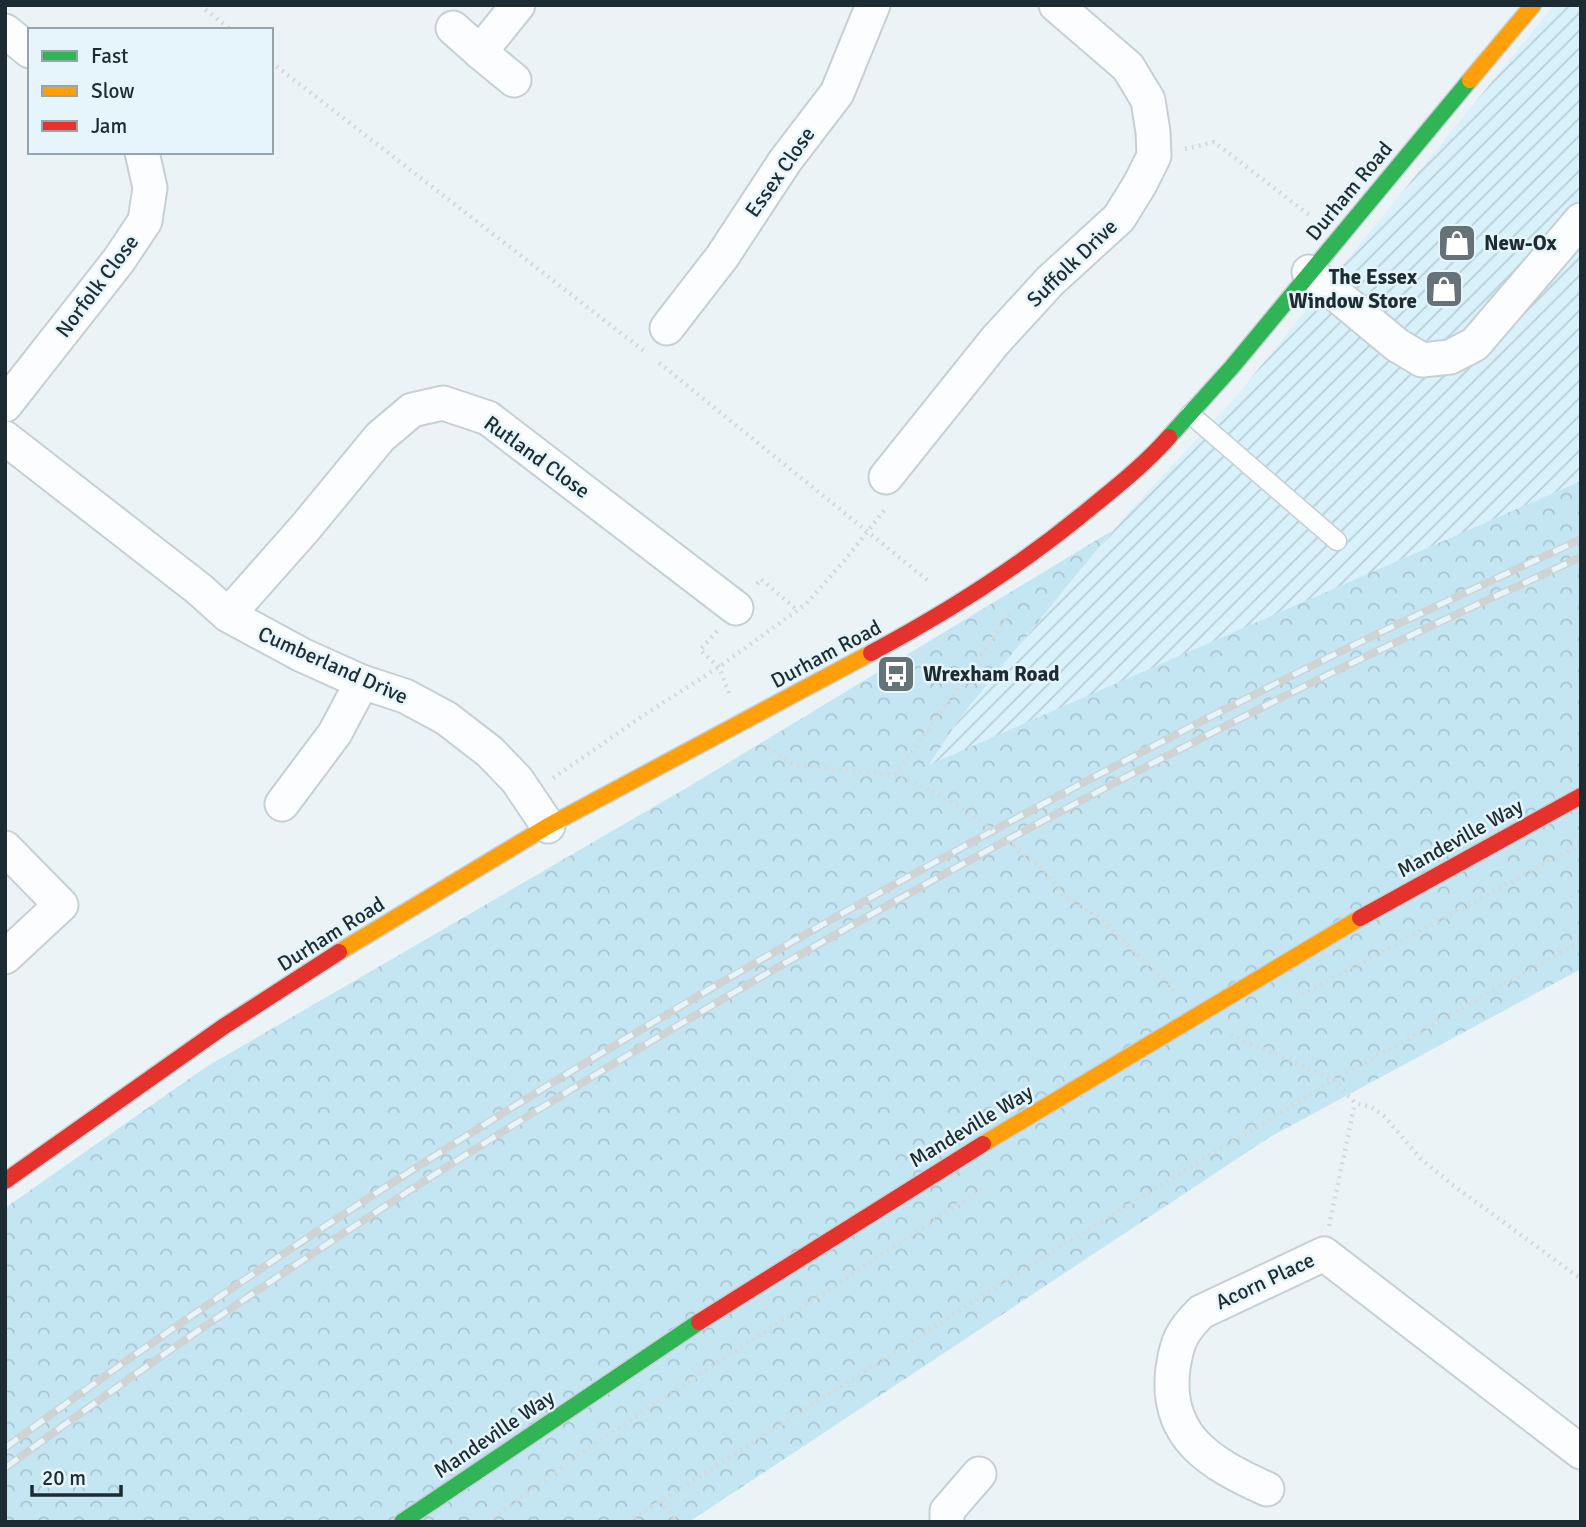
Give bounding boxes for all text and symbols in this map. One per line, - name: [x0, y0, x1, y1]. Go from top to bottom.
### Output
- legend: [28, 28, 273, 154]
- text: Fast: [91, 43, 128, 69]
- text: Slow: [91, 78, 135, 104]
- text: Jam: [91, 113, 127, 139]
- street label: Essex Close: [739, 122, 821, 222]
- street label: Durham Road: [1300, 136, 1398, 246]
- street label: Suffolk Drive: [1021, 213, 1123, 313]
- shop icon: New-Ox: [1436, 222, 1478, 264]
- street label: Norfolk Close: [50, 230, 144, 342]
- place label: New-Ox: [1484, 230, 1557, 256]
- place label: The Essex Window Store: [1289, 264, 1418, 314]
- shop icon: The Essex Window Store: [1423, 268, 1465, 310]
- street label: Rutland Close: [479, 410, 595, 504]
- street label: Durham Road: [766, 614, 886, 694]
- street label: Cumberland Drive: [254, 620, 412, 710]
- bus stop icon: Wrexham Road: [875, 653, 917, 695]
- place label: Wrexham Road: [923, 661, 1059, 687]
- street label: Mandeville Way: [1393, 793, 1528, 883]
- street label: Durham Road: [273, 891, 389, 977]
- street label: Mandeville Way: [904, 1079, 1038, 1173]
- street label: Acorn Place: [1211, 1247, 1319, 1315]
- street label: Mandeville Way: [429, 1384, 559, 1484]
- scale bar: [32, 1454, 121, 1498]
- text: 20 m: [42, 1465, 86, 1491]

